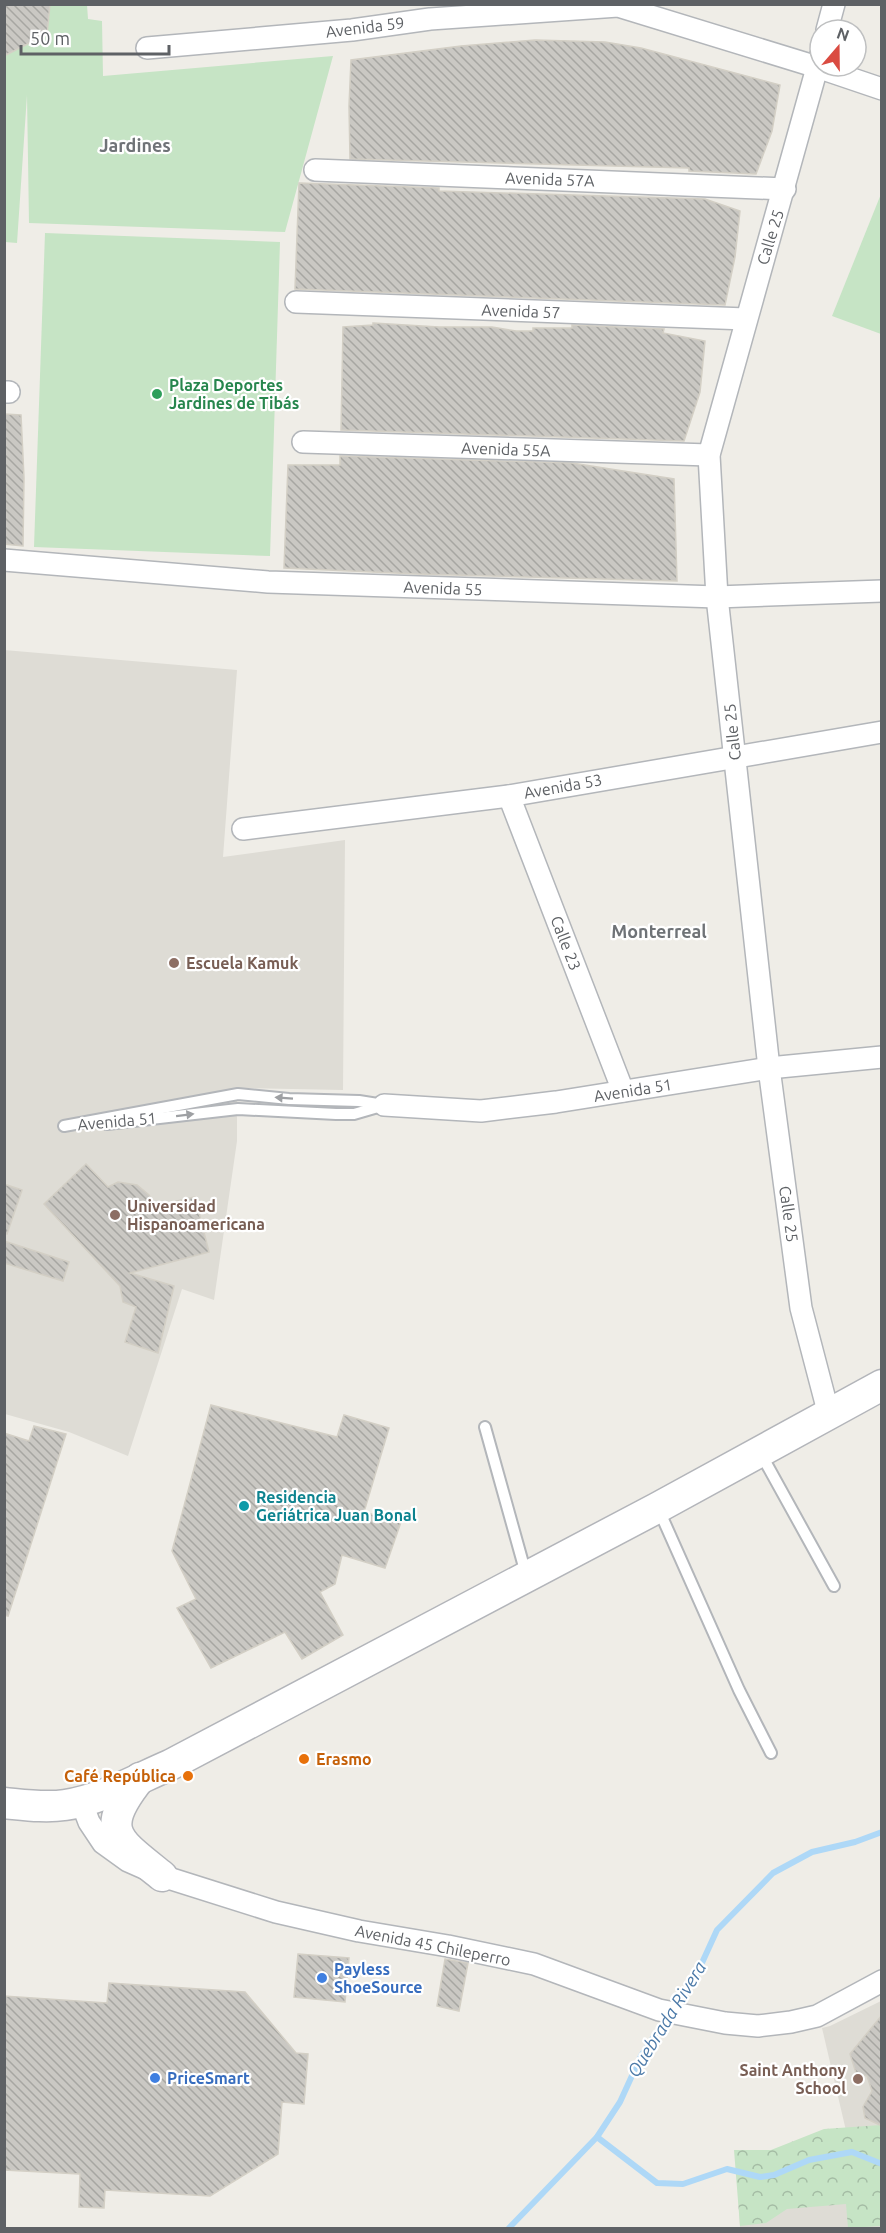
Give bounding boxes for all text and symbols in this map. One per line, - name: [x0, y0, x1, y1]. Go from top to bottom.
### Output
- street label: Avenida 59: [325, 13, 405, 41]
- scale bar: [21, 18, 170, 56]
- north arrow: [808, 18, 868, 78]
- text: N: [834, 23, 852, 44]
- text: 50 m: [30, 28, 70, 48]
- district label: Jardines: [99, 135, 171, 155]
- street label: Avenida 57A: [505, 168, 596, 190]
- street label: Calle 25: [753, 207, 787, 267]
- street label: Avenida 57: [481, 301, 561, 321]
- place label: Plaza Deportes Jardines de Tibás: [169, 376, 299, 412]
- marker: Plaza Deportes Jardines de Tibás: [150, 387, 164, 401]
- street label: Avenida 55A: [461, 438, 552, 460]
- street label: Avenida 55: [403, 578, 483, 598]
- street label: Calle 25: [720, 703, 744, 761]
- street label: Avenida 53: [522, 770, 604, 802]
- street label: Calle 23: [547, 913, 585, 973]
- district label: Monterreal: [611, 921, 707, 941]
- place label: Escuela Kamuk: [186, 954, 298, 972]
- marker: Escuela Kamuk: [167, 956, 181, 970]
- street label: Avenida 51: [593, 1075, 673, 1105]
- one-way arrow: [274, 1094, 293, 1103]
- street label: Avenida 51: [77, 1109, 157, 1133]
- one-way arrow: [176, 1110, 195, 1120]
- street label: Calle 25: [776, 1185, 802, 1243]
- place label: Universidad Hispanoamericana: [127, 1197, 265, 1233]
- marker: Universidad Hispanoamericana: [108, 1208, 122, 1222]
- place label: Residencia Geriátrica Juan Bonal: [256, 1488, 417, 1524]
- marker: Residencia Geriátrica Juan Bonal: [237, 1499, 251, 1513]
- place label: Erasmo: [316, 1750, 372, 1768]
- marker: Erasmo: [297, 1752, 311, 1766]
- place label: Café República: [64, 1767, 176, 1785]
- marker: Café República: [181, 1769, 195, 1783]
- street label: Avenida 45 Chileperro: [354, 1921, 512, 1969]
- water label: Quebrada Rivera: [622, 1957, 711, 2081]
- place label: Payless ShoeSource: [334, 1960, 423, 1996]
- marker: Payless ShoeSource: [315, 1971, 329, 1985]
- place label: Saint Anthony School: [739, 2061, 846, 2097]
- place label: PriceSmart: [167, 2069, 250, 2087]
- marker: PriceSmart: [148, 2071, 162, 2085]
- marker: Saint Anthony School: [851, 2072, 865, 2086]

